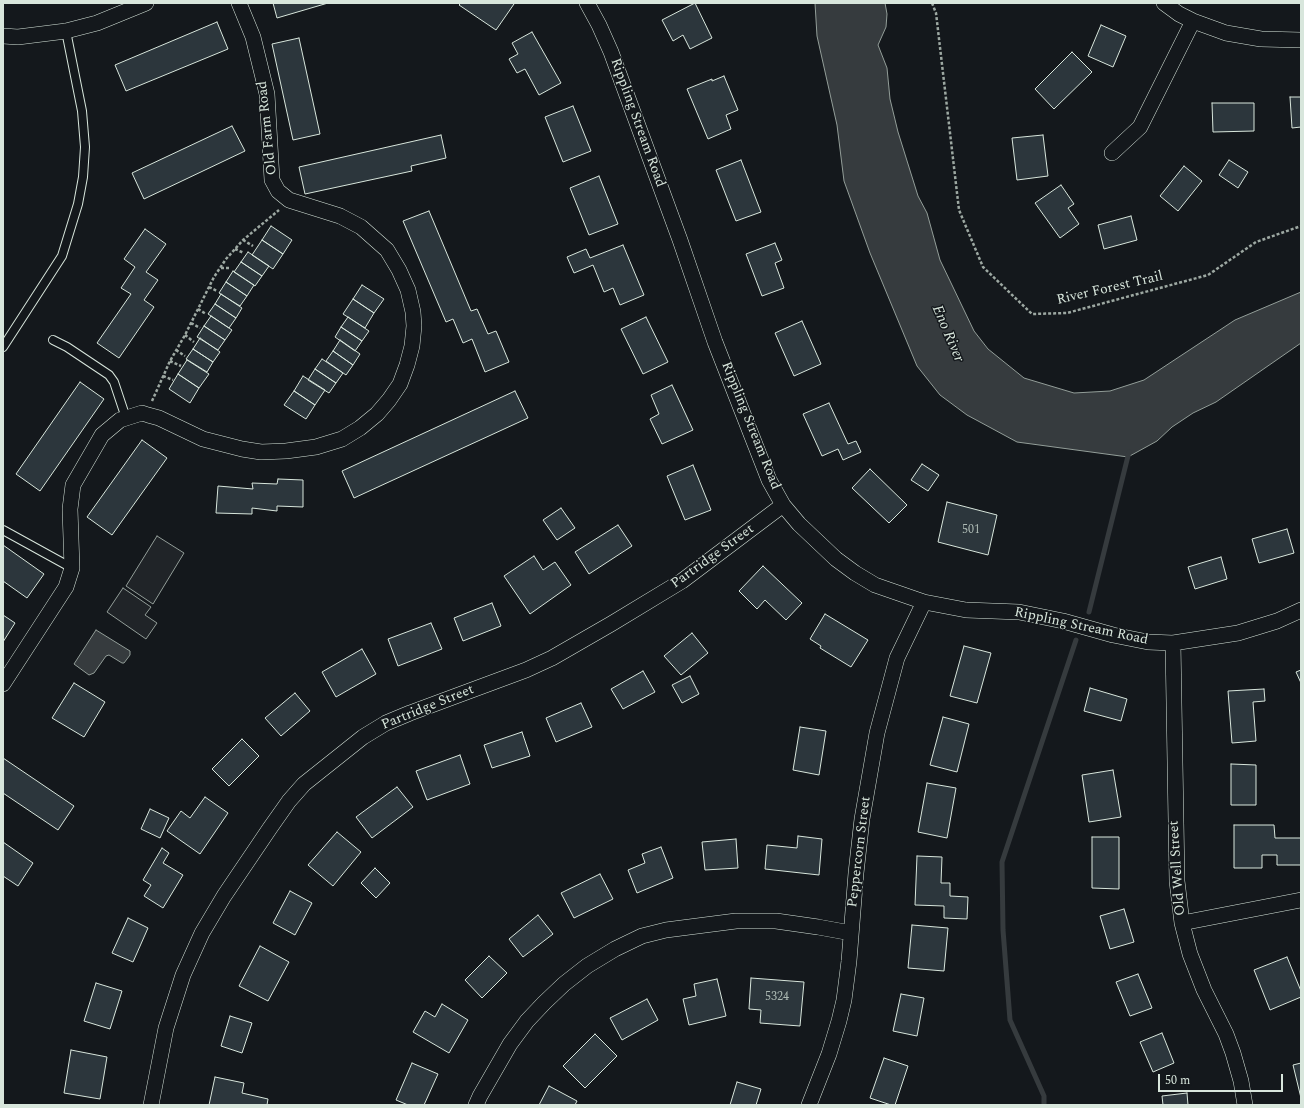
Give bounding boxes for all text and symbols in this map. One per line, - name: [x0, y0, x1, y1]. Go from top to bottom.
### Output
- street label: Rippling Stream Road: [606, 56, 668, 190]
- street label: Old Farm Road: [255, 80, 281, 176]
- street label: River Forest Trail: [1055, 269, 1165, 309]
- water label: Eno River: [927, 303, 967, 365]
- street label: Rippling Stream Road: [717, 360, 783, 492]
- street label: Partridge Street: [668, 521, 758, 593]
- house number: 501: [962, 524, 980, 538]
- street label: Rippling Stream Road: [1013, 605, 1149, 649]
- street label: Partridge Street: [379, 682, 477, 734]
- street label: Peppercorn Street: [845, 795, 875, 909]
- street label: Old Well Street: [1166, 820, 1190, 916]
- house number: 5324: [765, 991, 789, 1005]
- scale bar: [1160, 1066, 1285, 1092]
- text: 50 m: [1165, 1071, 1190, 1090]

